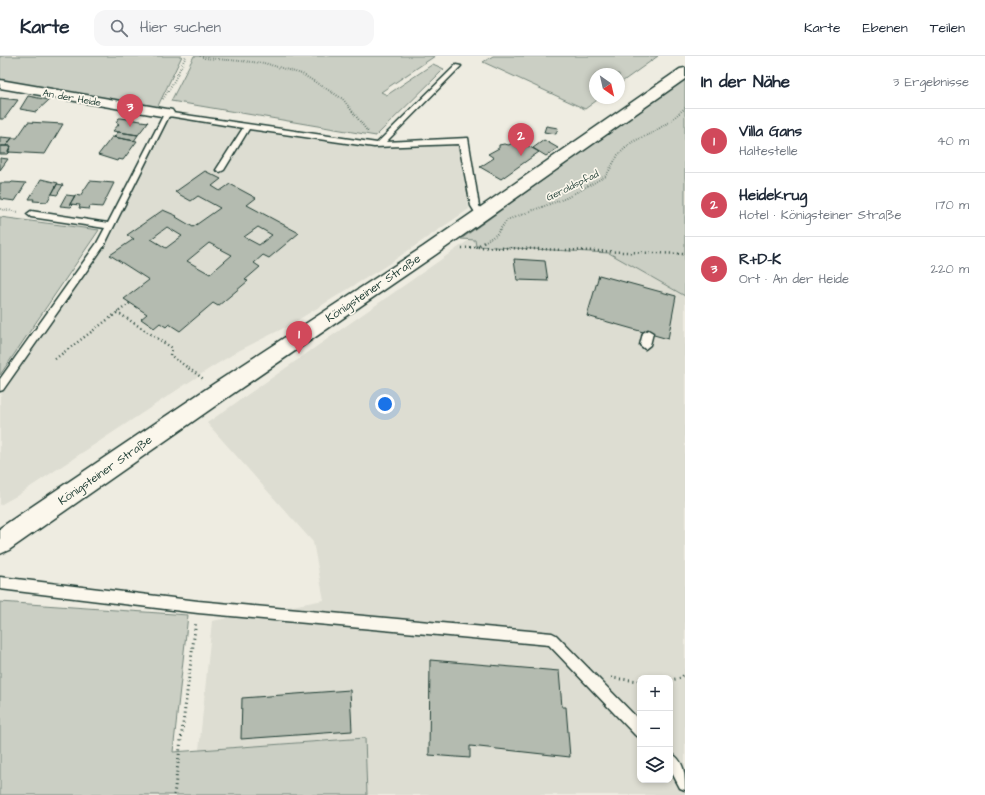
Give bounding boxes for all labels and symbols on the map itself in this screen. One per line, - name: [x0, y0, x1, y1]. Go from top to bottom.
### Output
- north arrow: [589, 68, 625, 104]
- street label: An der Heide: [42, 86, 103, 110]
- pin: 3: [117, 94, 143, 127]
- pin: 2: [508, 123, 534, 156]
- street label: Geroldspfad: [544, 167, 601, 205]
- street label: Königsteiner Straße: [322, 250, 425, 327]
- pin: 1: [286, 321, 312, 354]
- your location: [375, 394, 395, 414]
- street label: Königsteiner Straße: [55, 431, 157, 510]

